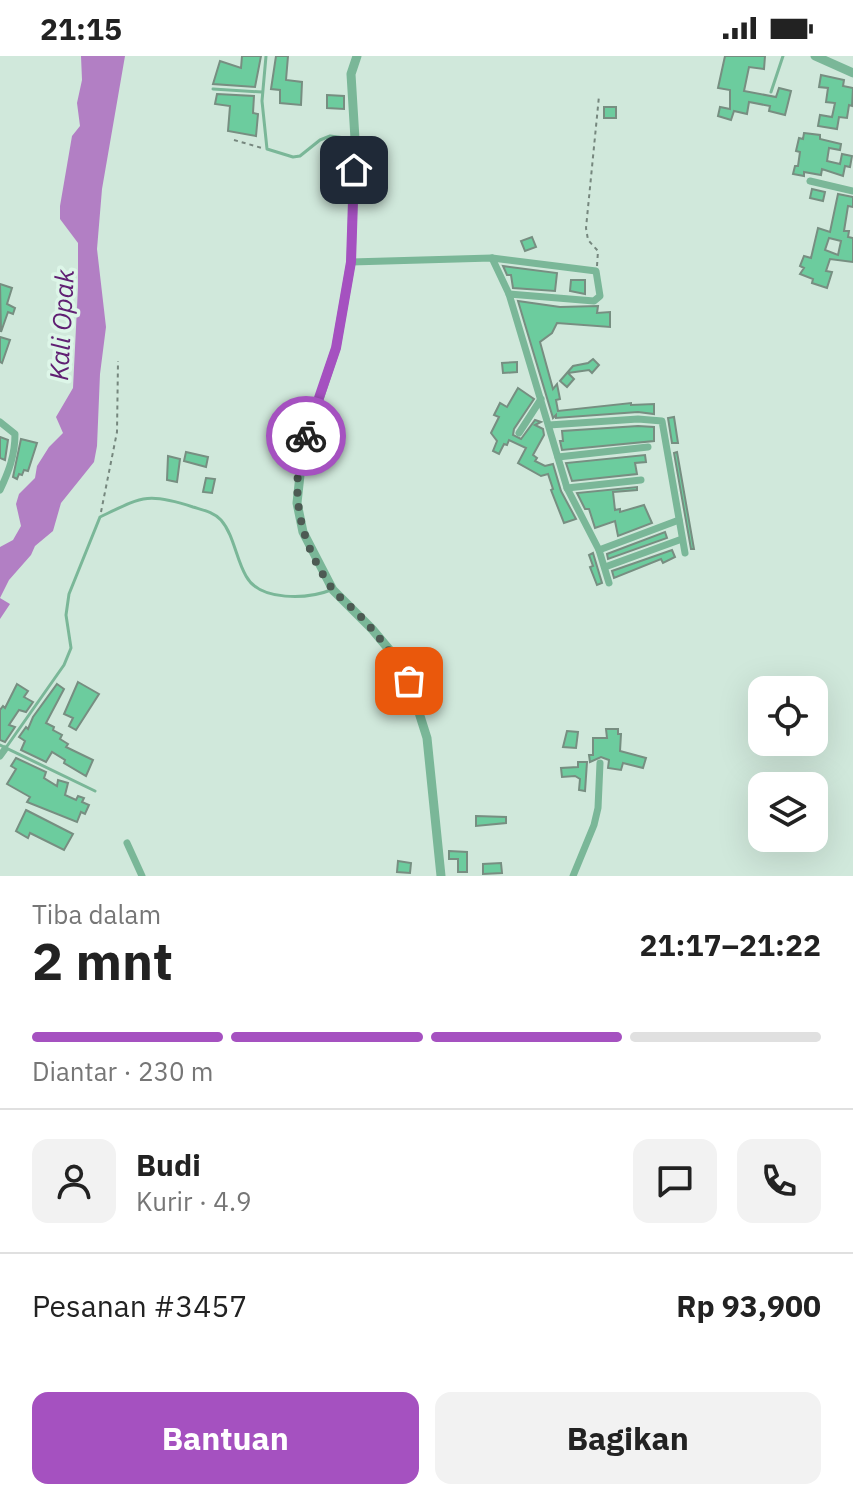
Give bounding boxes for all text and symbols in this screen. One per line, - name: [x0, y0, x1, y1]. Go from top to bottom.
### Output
- text: 21:15: [40, 9, 122, 48]
- pin: [320, 136, 388, 204]
- icon: home: [332, 148, 376, 192]
- water label: Kali Opak: [41, 268, 81, 381]
- courier: [266, 396, 346, 476]
- icon: bike: [284, 414, 328, 458]
- pin: [375, 647, 443, 715]
- icon: bag: [387, 659, 431, 703]
- map controls: [748, 676, 828, 852]
- button: locate: [748, 676, 828, 756]
- button: layers: [748, 772, 828, 852]
- text: Tiba dalam: [32, 897, 161, 931]
- text: 21:17–21:22: [640, 925, 821, 964]
- text: 2 mnt: [32, 927, 173, 994]
- text: Diantar · 230 m: [32, 1054, 214, 1088]
- button: person: [32, 1139, 116, 1223]
- button: chat: [633, 1139, 717, 1223]
- button: phone: [737, 1139, 821, 1223]
- text: Budi: [136, 1145, 201, 1184]
- text: Kurir · 4.9: [136, 1184, 252, 1218]
- text: Pesanan #3457: [32, 1286, 247, 1325]
- text: Rp 93,900: [676, 1286, 821, 1325]
- button: Bantuan: [32, 1392, 419, 1484]
- button: Bagikan: [435, 1392, 821, 1484]

